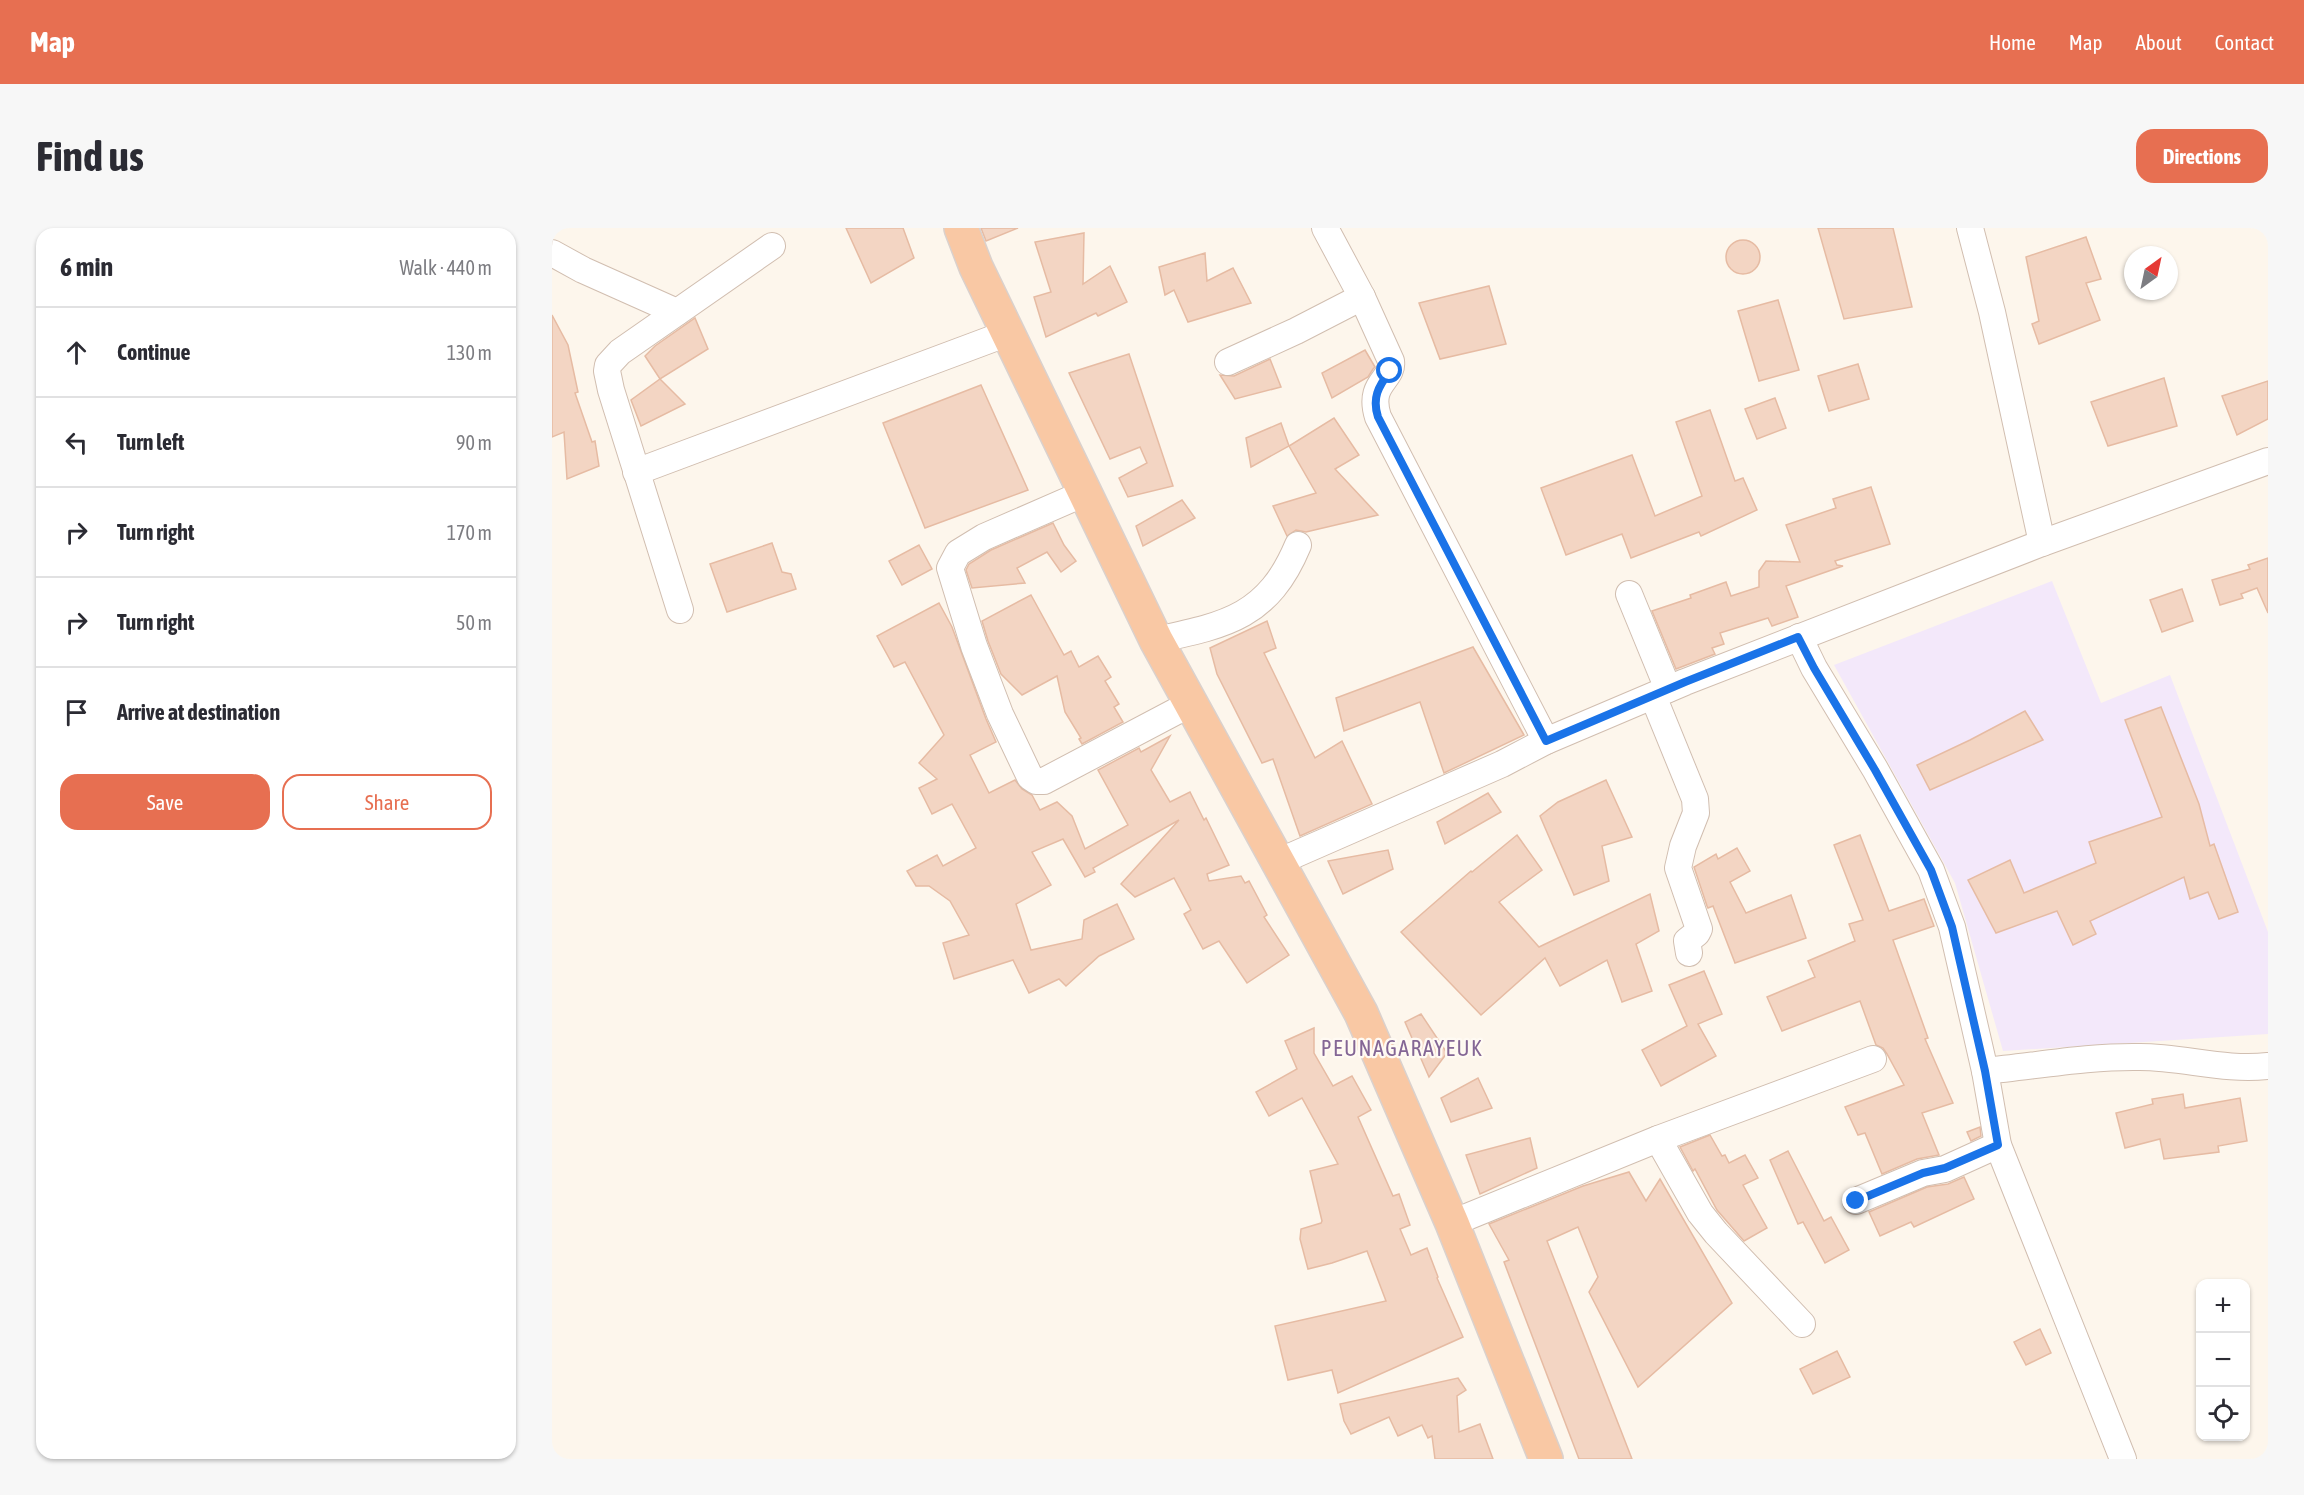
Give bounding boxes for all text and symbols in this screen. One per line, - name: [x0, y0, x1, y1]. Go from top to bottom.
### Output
- text: Map: [30, 26, 75, 58]
- text: Home: [1989, 30, 2036, 54]
- text: Map: [2069, 30, 2103, 54]
- text: About: [2136, 30, 2182, 54]
- text: Contact: [2215, 30, 2274, 54]
- button: Directions: [2136, 129, 2268, 183]
- text: Find us: [36, 132, 144, 180]
- north arrow: [2124, 246, 2178, 300]
- text: 6 min: [60, 252, 113, 282]
- text: Walk · 440 m: [400, 256, 492, 279]
- icon: ahead: [60, 336, 93, 369]
- text: Continue: [117, 339, 191, 365]
- text: 130 m: [447, 341, 492, 364]
- route start: [1376, 357, 1402, 383]
- icon: left: [60, 426, 93, 459]
- text: Turn left: [117, 429, 184, 455]
- text: 90 m: [456, 431, 492, 454]
- icon: right: [60, 516, 93, 549]
- text: Turn right: [117, 519, 194, 545]
- text: 170 m: [447, 521, 492, 544]
- icon: right: [60, 606, 93, 639]
- text: Turn right: [117, 609, 194, 635]
- text: 50 m: [456, 611, 492, 634]
- icon: arrive: [60, 696, 93, 729]
- text: Arrive at destination: [117, 699, 280, 725]
- button: Save: [60, 774, 270, 830]
- button: Share: [282, 774, 492, 830]
- district label: PEUNAGARAYEUK: [1321, 1035, 1483, 1061]
- route end: [1842, 1187, 1868, 1213]
- map controls: [2196, 1279, 2250, 1441]
- button: +: [2196, 1279, 2250, 1333]
- button: −: [2196, 1333, 2250, 1387]
- button: locate: [2196, 1387, 2250, 1441]

